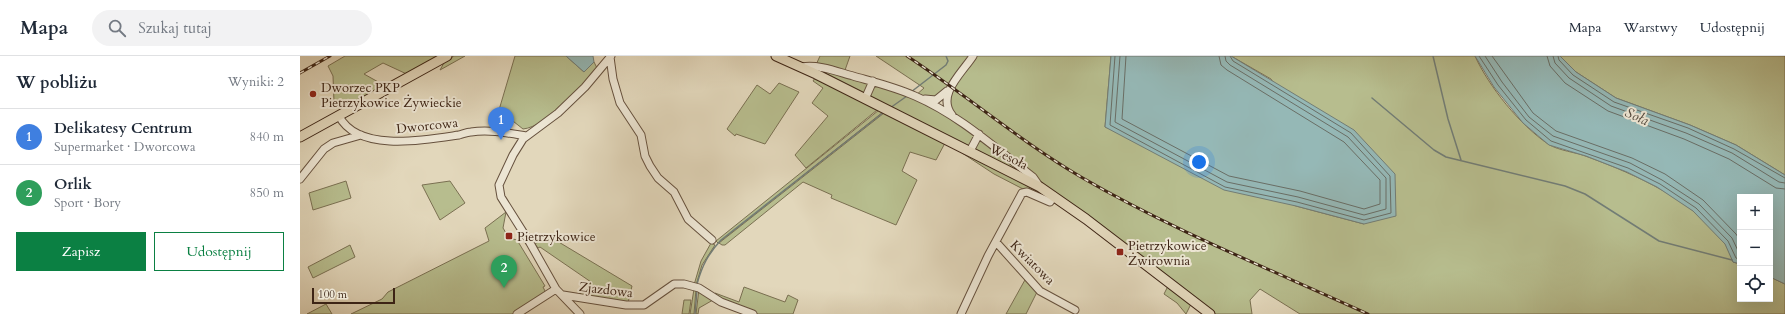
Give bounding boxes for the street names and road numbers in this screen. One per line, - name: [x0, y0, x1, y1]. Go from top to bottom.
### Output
- street label: Dworcowa: [395, 114, 459, 138]
- street label: Wesoła: [985, 139, 1031, 174]
- street label: Kwiatowa: [1006, 236, 1059, 289]
- street label: Zjazdowa: [578, 278, 634, 302]

